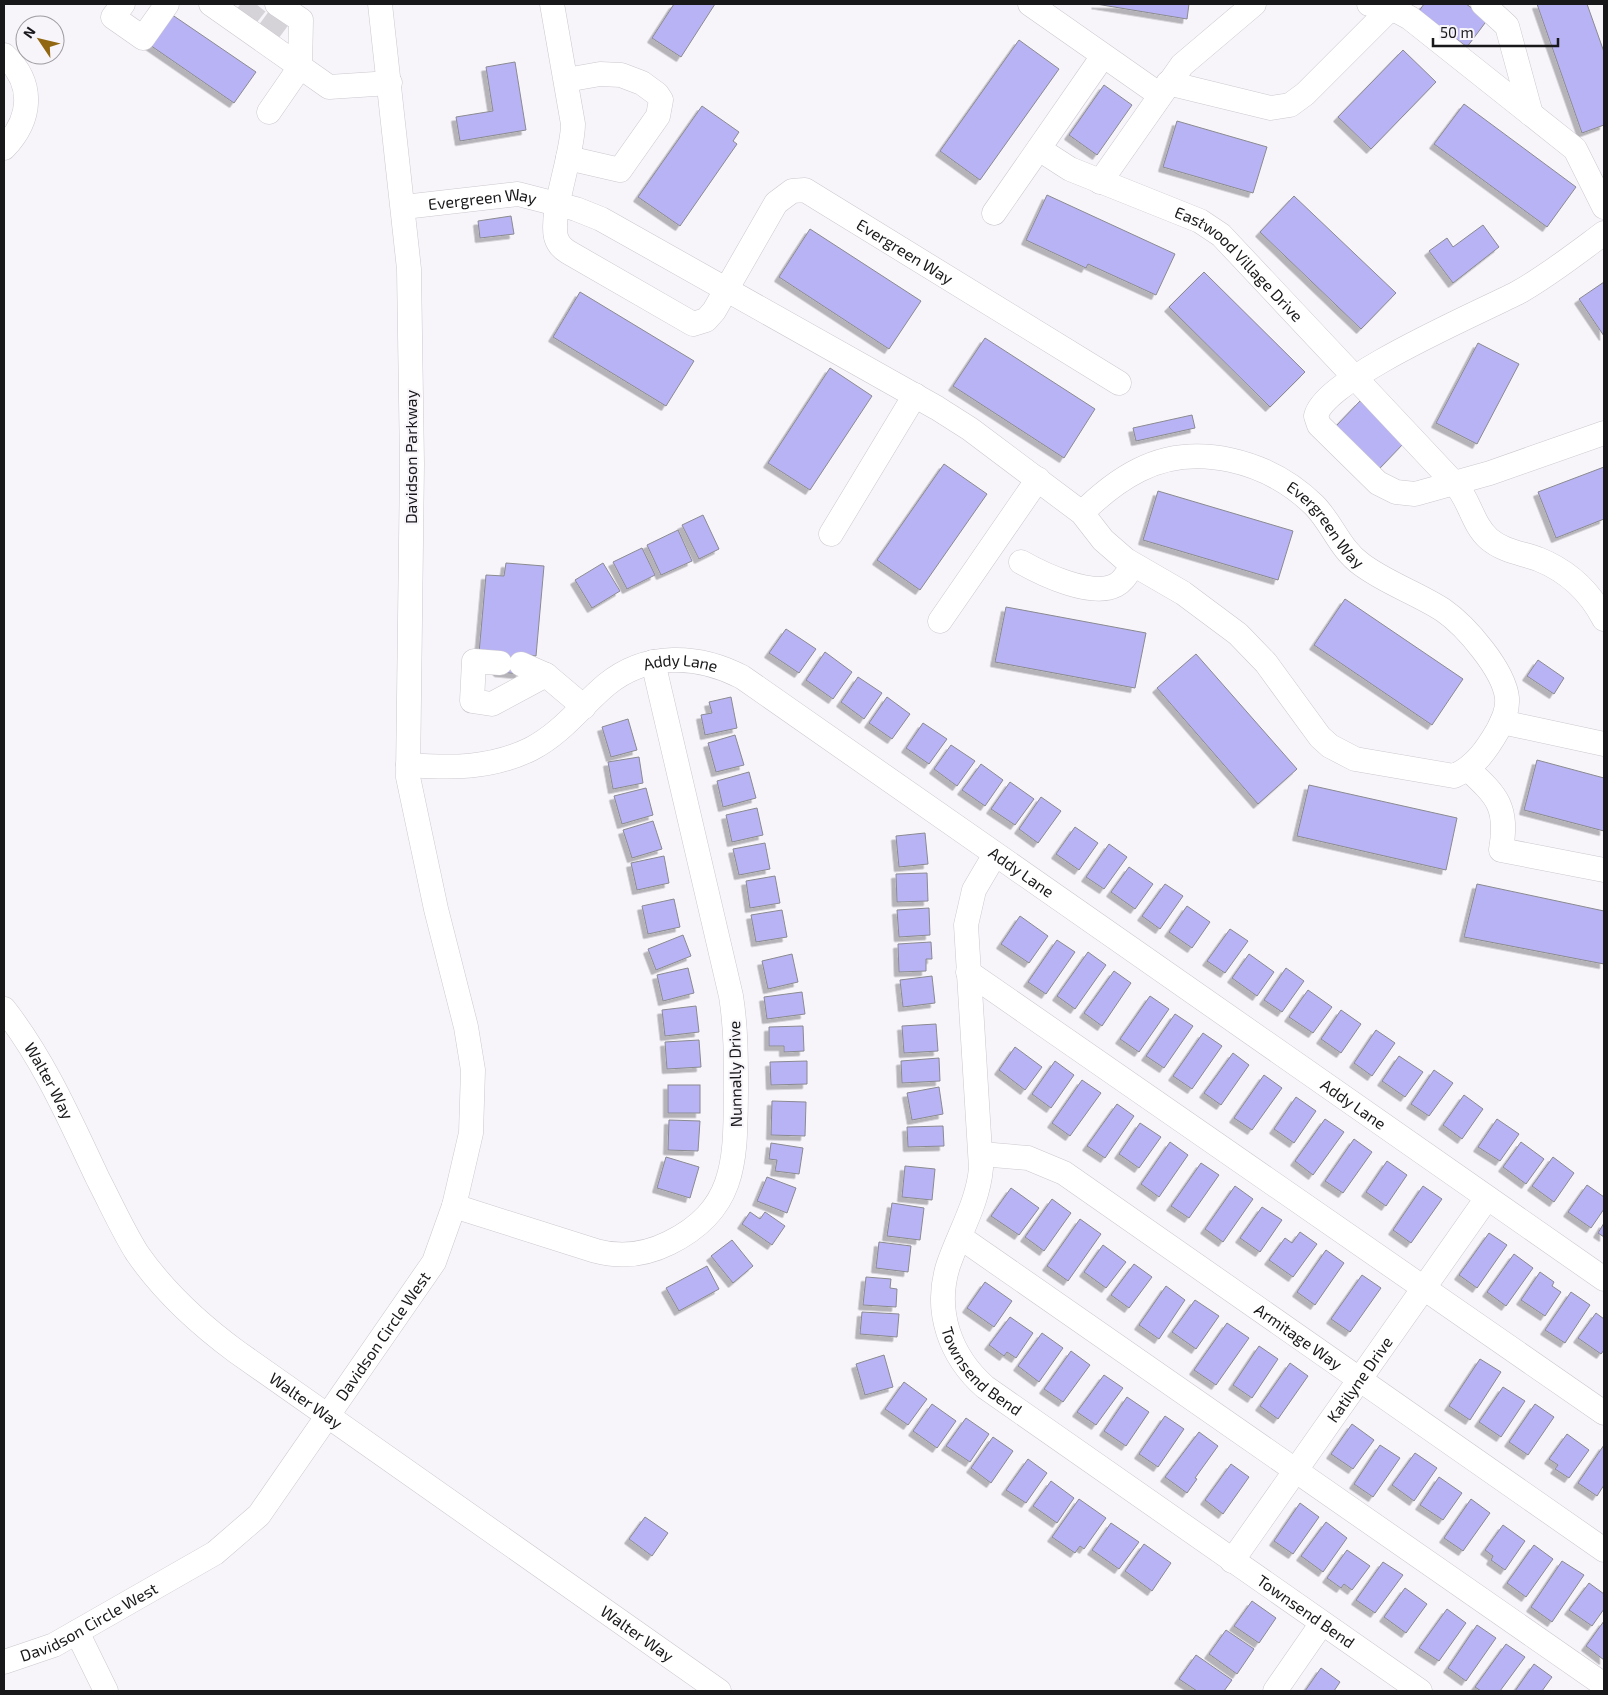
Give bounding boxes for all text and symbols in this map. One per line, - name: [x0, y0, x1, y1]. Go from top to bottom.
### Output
- north arrow: [15, 15, 65, 65]
- scale bar: [1433, 15, 1558, 47]
- text: N: [19, 23, 39, 41]
- text: 50 m: [1440, 23, 1474, 41]
- street label: Evergreen Way: [427, 184, 539, 213]
- street label: Eastwood Village Drive: [1172, 202, 1307, 325]
- street label: Evergreen Way: [854, 214, 957, 288]
- street label: Davidson Parkway: [401, 389, 420, 524]
- street label: Evergreen Way: [1284, 476, 1369, 572]
- street label: Addy Lane: [641, 650, 720, 675]
- street label: Addy Lane: [986, 842, 1058, 901]
- street label: Nunnally Drive: [724, 1021, 745, 1127]
- street label: Walter Way: [21, 1039, 78, 1123]
- street label: Addy Lane: [1318, 1074, 1390, 1133]
- street label: Davidson Circle West: [331, 1268, 434, 1404]
- street label: Armitage Way: [1251, 1299, 1346, 1374]
- street label: Townsend Bend: [938, 1324, 1026, 1419]
- street label: Katilyne Drive: [1322, 1332, 1396, 1426]
- street label: Walter Way: [266, 1368, 347, 1433]
- street label: Townsend Bend: [1254, 1570, 1359, 1652]
- street label: Davidson Circle West: [17, 1578, 161, 1665]
- street label: Walter Way: [597, 1601, 678, 1666]

